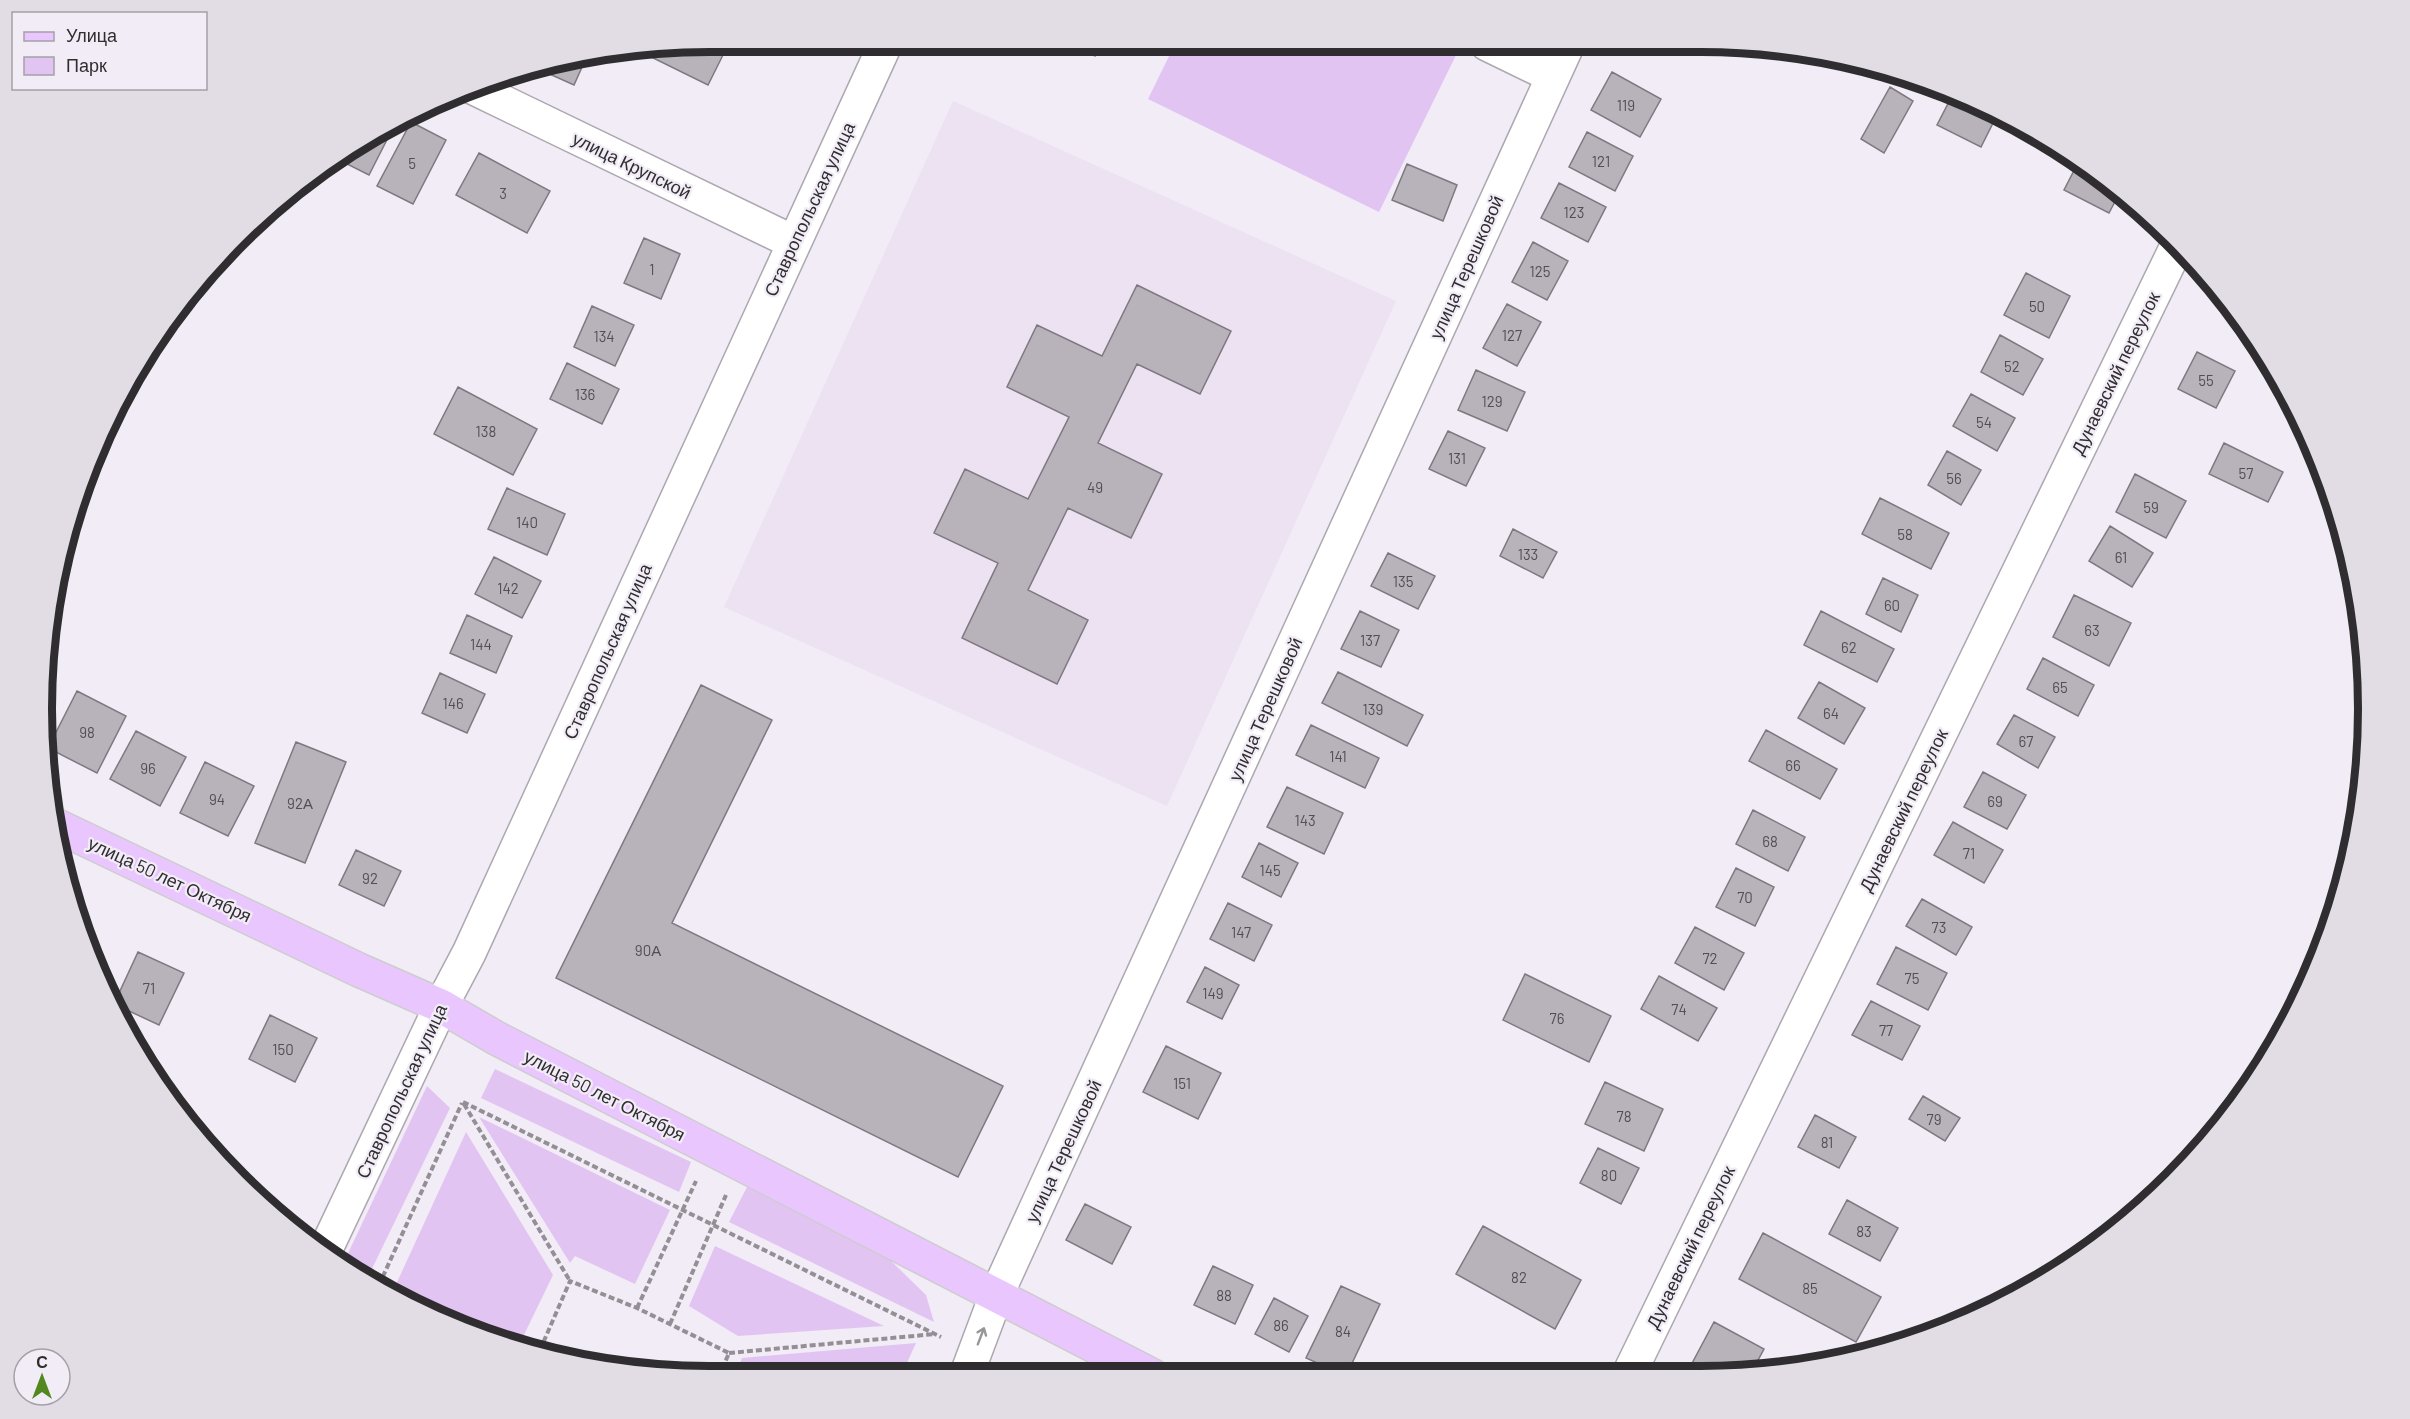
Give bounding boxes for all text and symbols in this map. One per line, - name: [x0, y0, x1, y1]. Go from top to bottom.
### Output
- legend: [12, 12, 207, 90]
- text: Улица: [66, 24, 118, 46]
- text: Парк: [66, 54, 107, 76]
- house number: 119: [1617, 96, 1635, 114]
- street label: Ставропольская улица: [759, 117, 860, 300]
- street label: улица Крупской: [569, 127, 695, 203]
- house number: 121: [1592, 152, 1610, 170]
- house number: 5: [408, 154, 416, 172]
- house number: 3: [499, 184, 507, 202]
- street label: улица Терешковой: [1424, 192, 1508, 342]
- house number: 123: [1564, 203, 1584, 221]
- house number: 1: [649, 260, 655, 278]
- house number: 125: [1529, 262, 1551, 280]
- street label: Дунаевский переулок: [2066, 288, 2164, 458]
- house number: 50: [2029, 297, 2045, 315]
- house number: 127: [1502, 326, 1522, 344]
- house number: 134: [593, 327, 615, 345]
- house number: 52: [2004, 357, 2020, 375]
- house number: 55: [2198, 371, 2214, 389]
- house number: 136: [575, 385, 595, 403]
- house number: 129: [1481, 392, 1503, 410]
- house number: 54: [1976, 413, 1992, 431]
- house number: 138: [476, 422, 496, 440]
- house number: 131: [1448, 449, 1466, 467]
- house number: 57: [2239, 464, 2253, 482]
- house number: 56: [1946, 469, 1962, 487]
- house number: 49: [1087, 478, 1103, 496]
- house number: 59: [2143, 498, 2159, 516]
- house number: 140: [516, 513, 538, 531]
- house number: 58: [1897, 525, 1913, 543]
- house number: 133: [1518, 545, 1538, 563]
- house number: 61: [2115, 548, 2127, 566]
- street label: Ставропольская улица: [558, 559, 656, 742]
- house number: 135: [1393, 572, 1413, 590]
- house number: 142: [497, 579, 519, 597]
- house number: 60: [1884, 596, 1900, 614]
- house number: 63: [2084, 621, 2100, 639]
- house number: 137: [1360, 631, 1380, 649]
- street label: улица Терешковой: [1223, 634, 1307, 784]
- house number: 144: [470, 635, 492, 653]
- house number: 62: [1841, 638, 1857, 656]
- house number: 65: [2052, 678, 2068, 696]
- house number: 146: [442, 694, 464, 712]
- house number: 139: [1363, 700, 1383, 718]
- house number: 64: [1823, 704, 1839, 722]
- house number: 98: [79, 723, 95, 741]
- street label: Дунаевский переулок: [1854, 725, 1952, 895]
- house number: 67: [2019, 732, 2033, 750]
- house number: 141: [1329, 747, 1347, 765]
- house number: 66: [1785, 756, 1801, 774]
- house number: 96: [140, 759, 156, 777]
- house number: 94: [209, 790, 225, 808]
- house number: 69: [1987, 792, 2003, 810]
- house number: 92А: [287, 794, 313, 812]
- house number: 143: [1294, 811, 1316, 829]
- street label: улица 50 лет Октября: [85, 831, 255, 927]
- house number: 68: [1762, 832, 1778, 850]
- house number: 71: [1963, 844, 1975, 862]
- house number: 145: [1259, 861, 1281, 879]
- house number: 92: [362, 869, 378, 887]
- house number: 70: [1737, 888, 1753, 906]
- house number: 73: [1932, 918, 1946, 936]
- house number: 147: [1231, 923, 1251, 941]
- house number: 90А: [635, 941, 661, 959]
- house number: 72: [1702, 949, 1718, 967]
- house number: 75: [1905, 969, 1919, 987]
- house number: 71: [143, 979, 155, 997]
- house number: 149: [1202, 984, 1224, 1002]
- street label: Ставропольская улица: [351, 999, 452, 1182]
- house number: 74: [1671, 1000, 1687, 1018]
- house number: 76: [1550, 1009, 1564, 1027]
- house number: 77: [1879, 1021, 1893, 1039]
- house number: 150: [272, 1040, 294, 1058]
- street label: улица 50 лет Октября: [521, 1045, 689, 1145]
- house number: 151: [1173, 1074, 1191, 1092]
- street label: улица Терешковой: [1020, 1076, 1106, 1226]
- house number: 78: [1617, 1107, 1631, 1125]
- house number: 79: [1927, 1110, 1941, 1128]
- house number: 81: [1821, 1133, 1833, 1151]
- street label: Дунаевский переулок: [1641, 1162, 1739, 1332]
- house number: 80: [1601, 1166, 1617, 1184]
- house number: 83: [1856, 1222, 1872, 1240]
- house number: 82: [1511, 1268, 1527, 1286]
- house number: 85: [1802, 1279, 1818, 1297]
- house number: 88: [1216, 1286, 1232, 1304]
- house number: 86: [1273, 1316, 1289, 1334]
- house number: 84: [1335, 1322, 1351, 1340]
- one-way arrow: [976, 1327, 987, 1346]
- north arrow: [12, 1347, 72, 1407]
- text: С: [36, 1352, 48, 1371]

